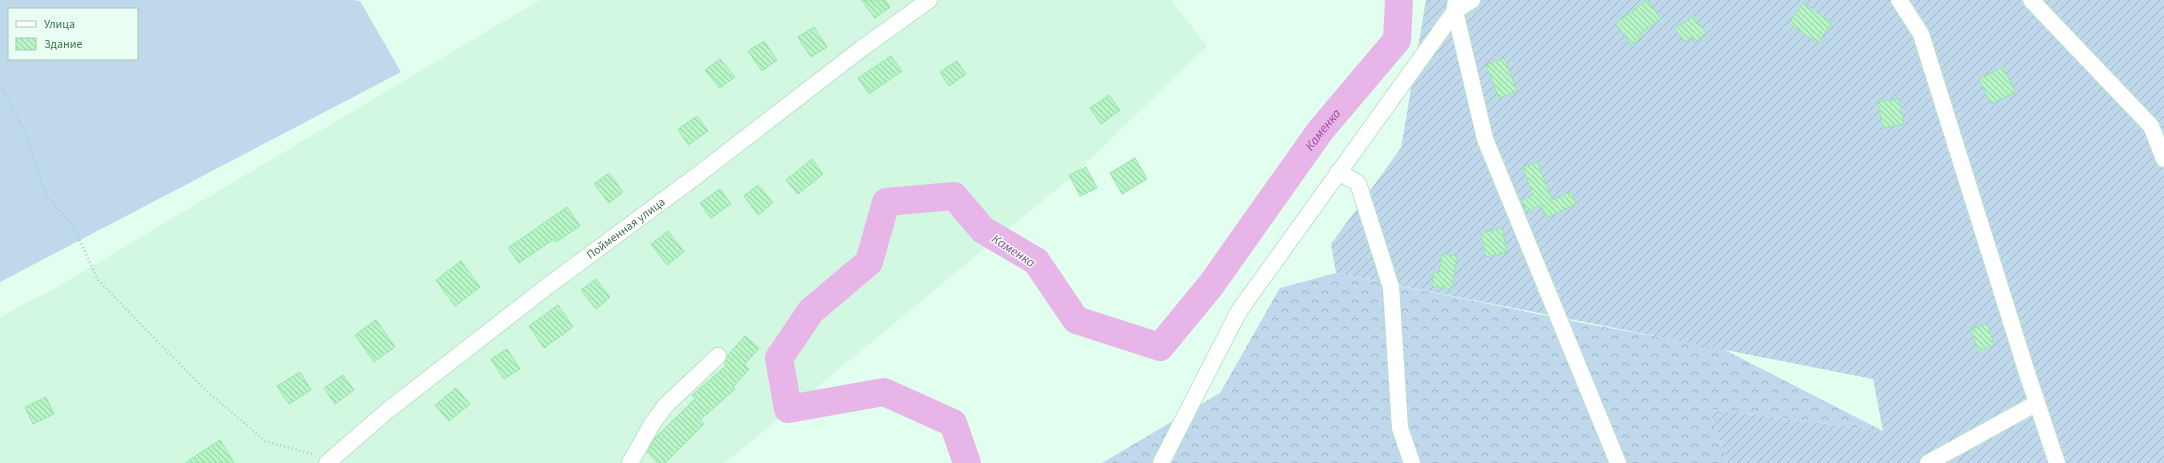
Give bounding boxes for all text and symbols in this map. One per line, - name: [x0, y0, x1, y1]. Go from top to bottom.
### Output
- legend: [8, 8, 138, 60]
- text: Улица: [44, 16, 75, 33]
- text: Здание: [44, 36, 83, 53]
- water label: Каменка: [1301, 105, 1345, 154]
- street label: Пойменная улица: [583, 194, 669, 264]
- water label: Каменка: [988, 230, 1039, 272]

